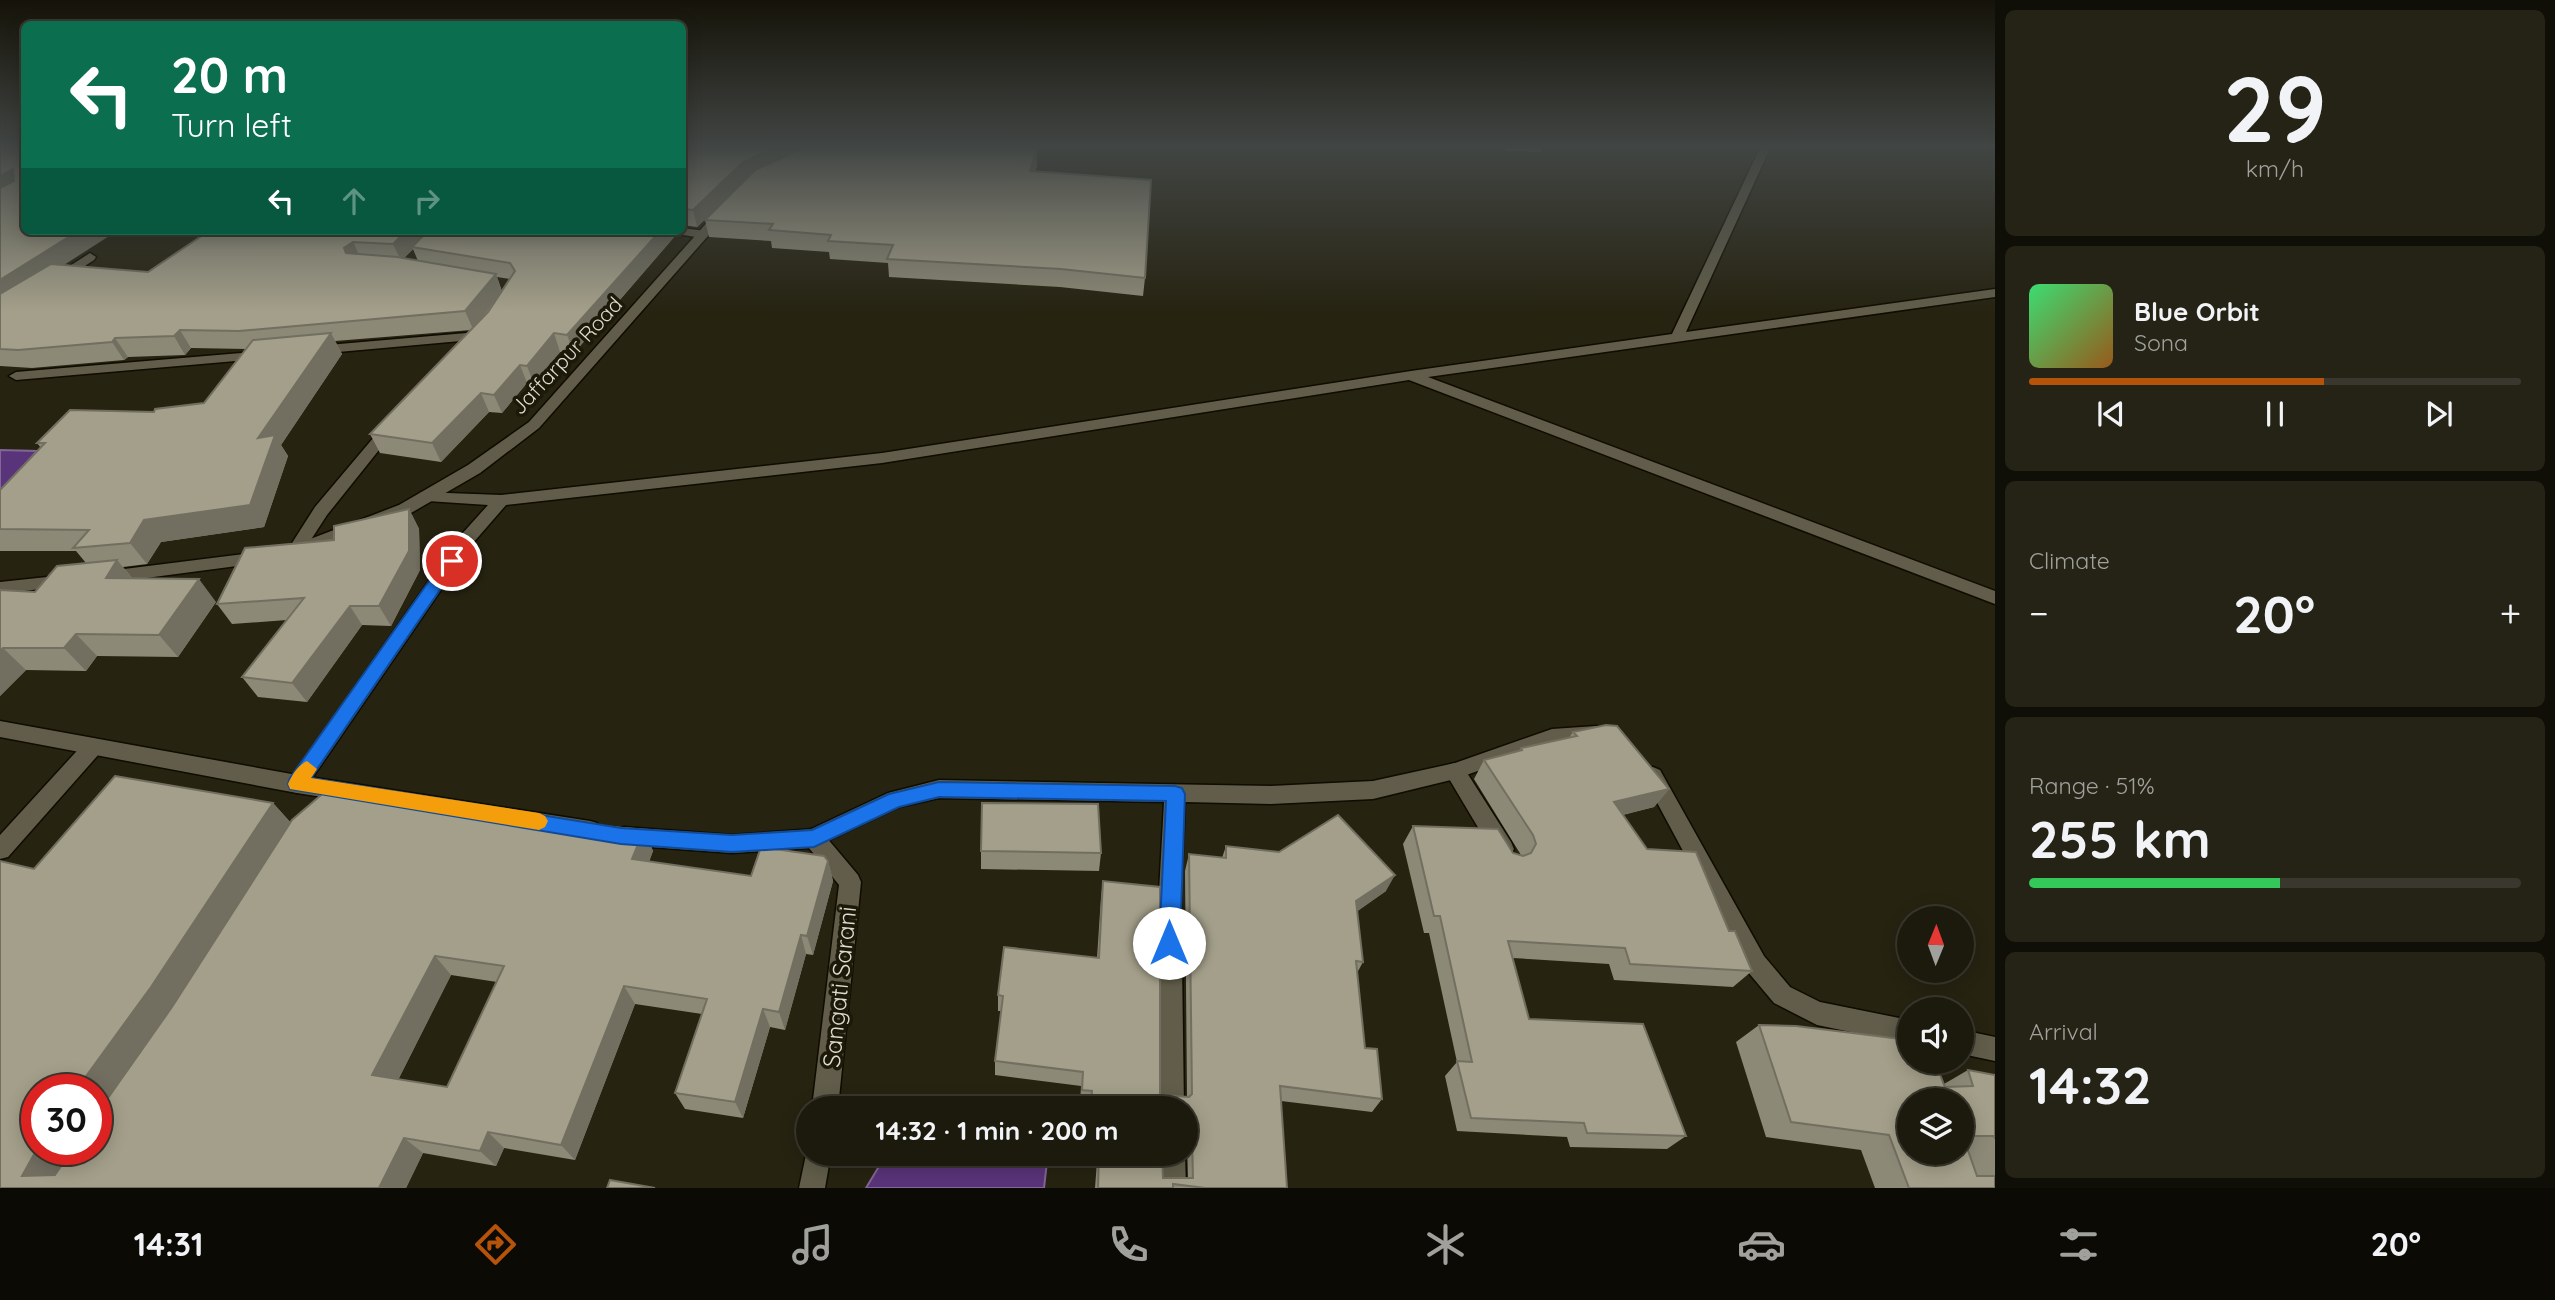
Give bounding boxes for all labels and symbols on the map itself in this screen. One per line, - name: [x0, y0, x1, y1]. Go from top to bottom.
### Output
- street label: Jaffarpur Road: [505, 291, 627, 419]
- pin: [422, 531, 482, 591]
- street label: Sangati Sarani: [816, 905, 862, 1069]
- position arrow: [1132, 906, 1206, 980]
- north arrow: [1897, 906, 1974, 984]
- speed limit sign: 30: [21, 1074, 112, 1165]

